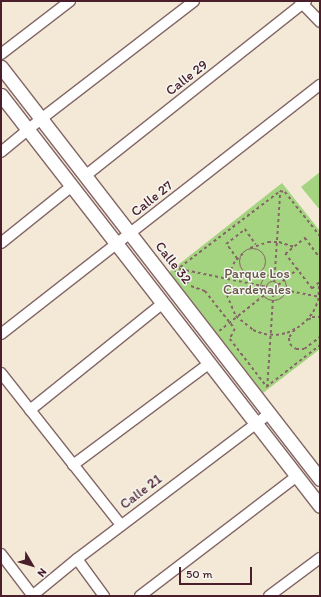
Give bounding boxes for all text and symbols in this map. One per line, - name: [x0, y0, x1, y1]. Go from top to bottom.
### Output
- street label: Calle 29: [163, 56, 211, 100]
- street label: Calle 27: [128, 178, 176, 220]
- street label: Calle 32: [151, 239, 195, 287]
- park label: Parque Los Cardenales: [223, 266, 291, 298]
- street label: Calle 21: [117, 471, 165, 513]
- north arrow: [12, 545, 52, 585]
- scale bar: [181, 559, 254, 585]
- text: N: [34, 566, 49, 580]
- text: 50 m: [186, 567, 212, 581]

